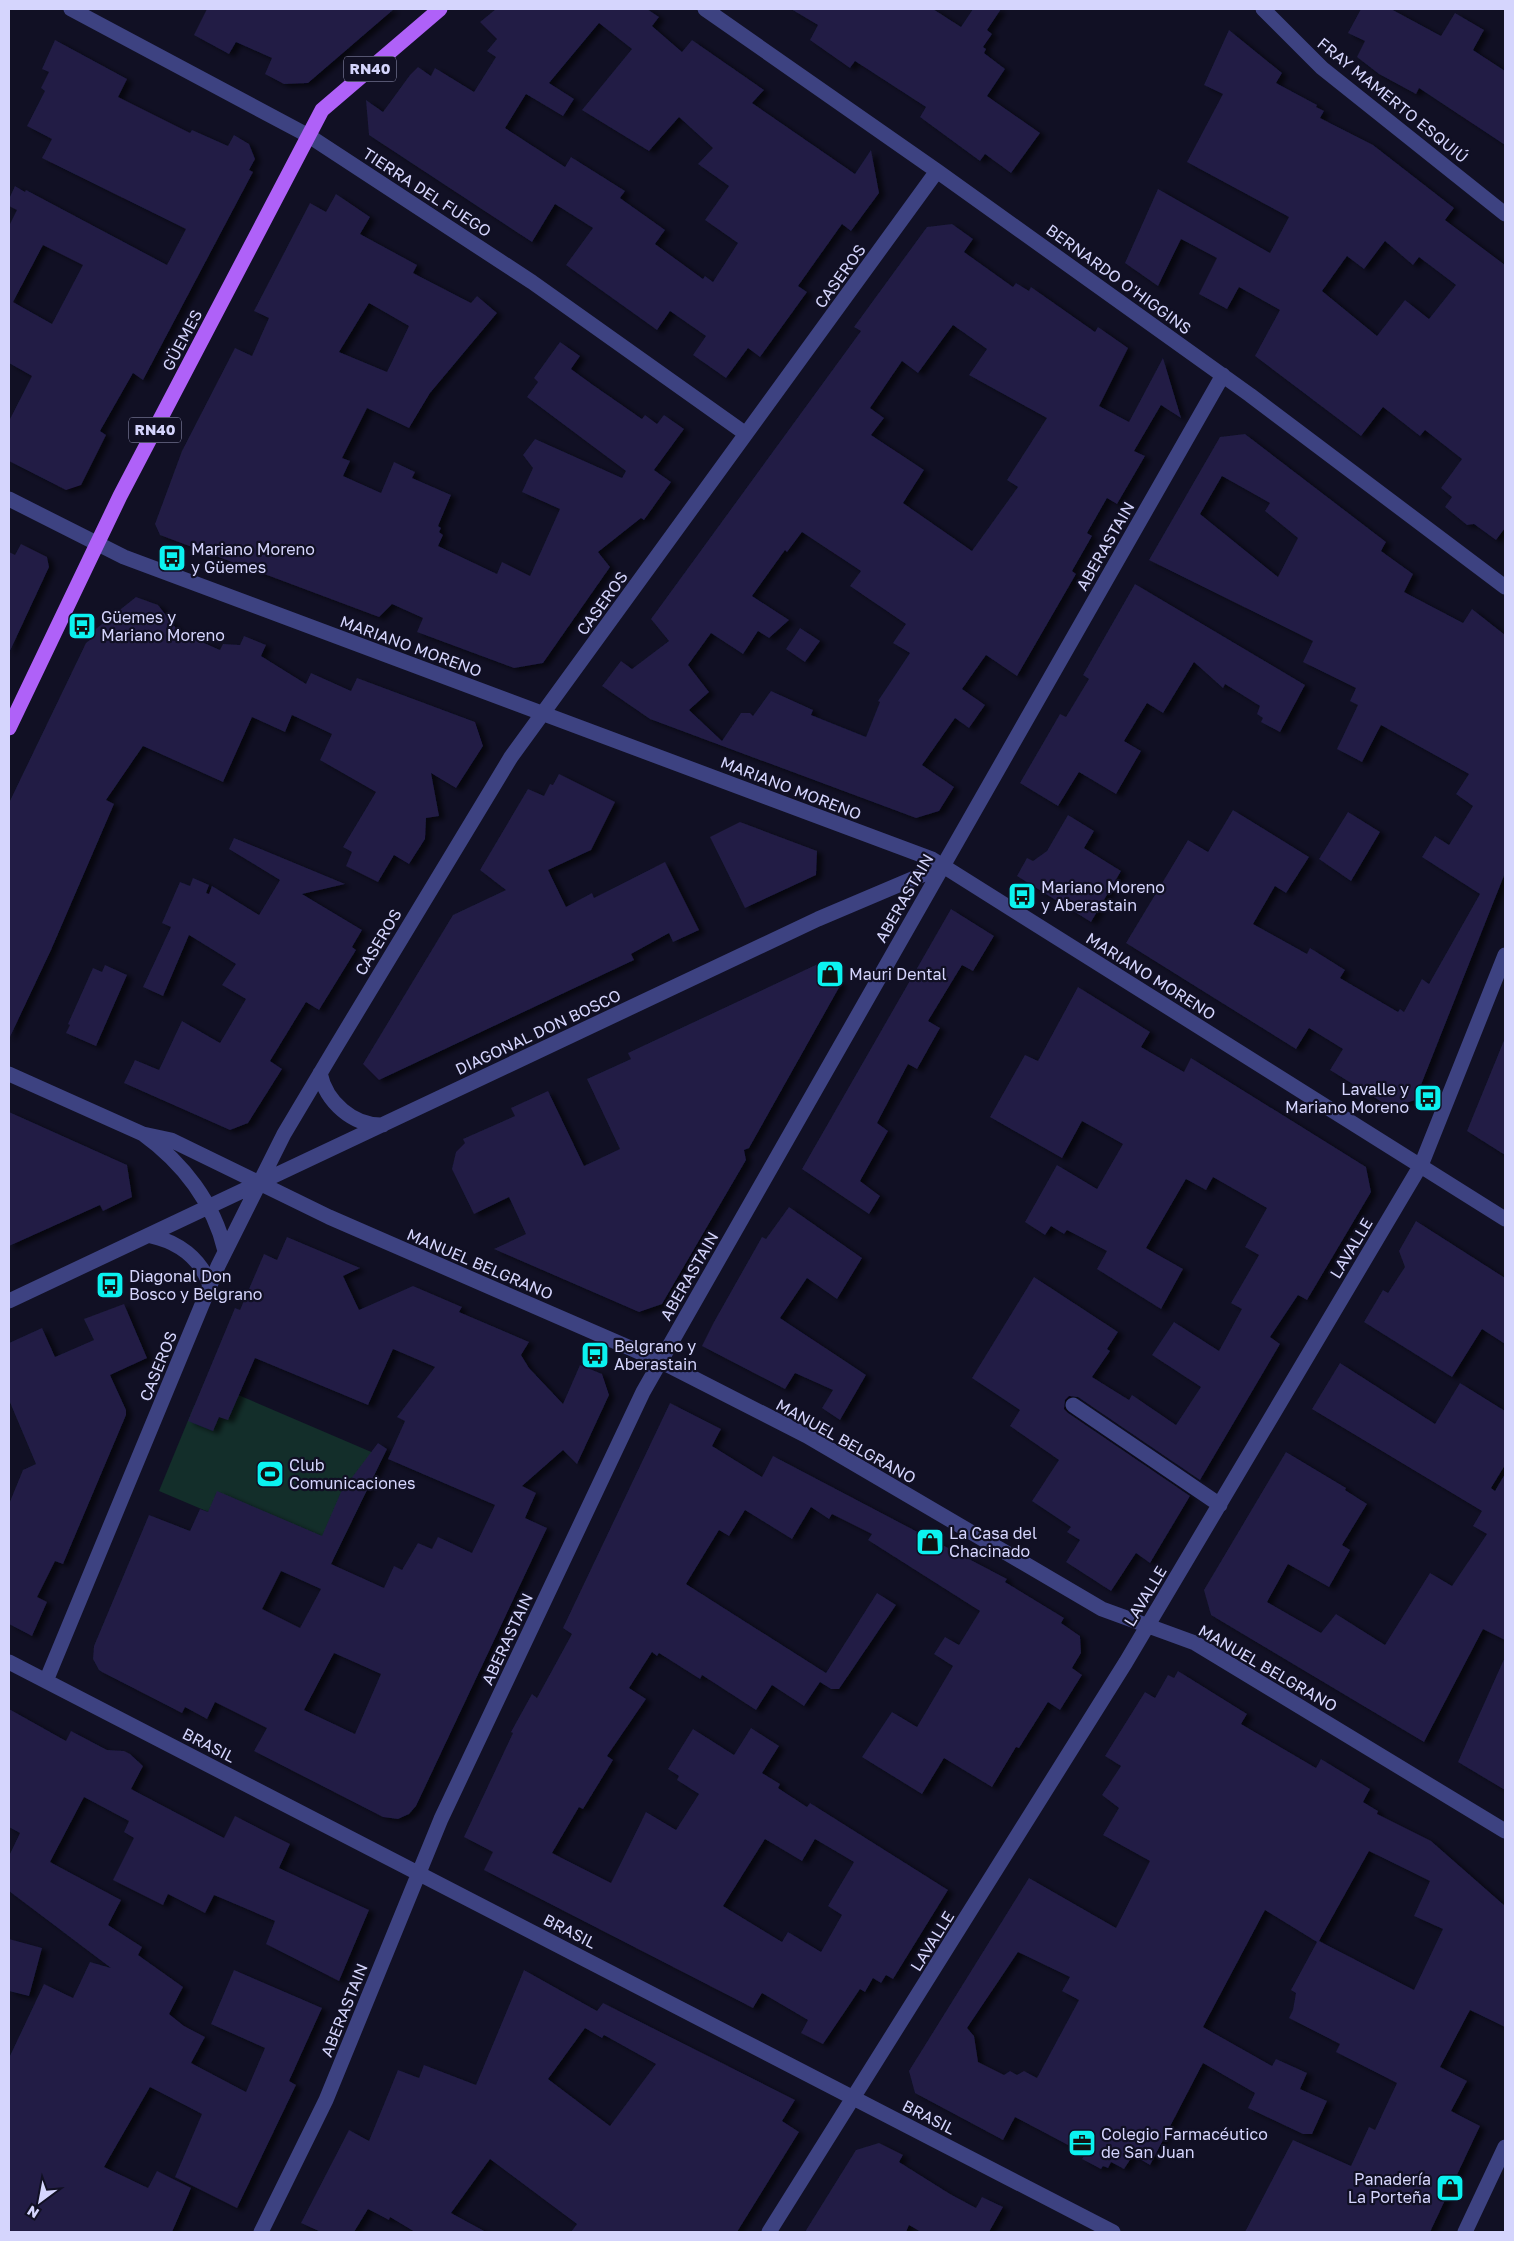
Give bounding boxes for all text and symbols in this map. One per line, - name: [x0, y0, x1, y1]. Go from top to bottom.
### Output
- street label: FRAY MAMERTO ESQUIÚ: [1314, 33, 1472, 167]
- road number: RN40: [344, 56, 396, 82]
- street label: TIERRA DEL FUEGO: [359, 143, 495, 241]
- street label: BERNARDO O'HIGGINS: [1042, 220, 1196, 338]
- street label: CASEROS: [810, 240, 870, 312]
- street label: GÜEMES: [158, 306, 206, 374]
- road number: RN40: [129, 418, 181, 442]
- street label: ABERASTAIN: [1072, 498, 1138, 594]
- place label: Mariano Moreno y Güemes: [191, 539, 315, 577]
- bus stop icon: Mariano Moreno y Güemes: [157, 543, 187, 573]
- street label: CASEROS: [572, 567, 632, 639]
- place label: Güemes y Mariano Moreno: [101, 607, 225, 645]
- bus stop icon: Güemes y Mariano Moreno: [67, 611, 97, 641]
- street label: MARIANO MORENO: [337, 611, 485, 681]
- street label: MARIANO MORENO: [718, 752, 864, 824]
- street label: ABERASTAIN: [871, 850, 937, 946]
- place label: Mariano Moreno y Aberastain: [1041, 877, 1165, 915]
- bus stop icon: Mariano Moreno y Aberastain: [1007, 881, 1037, 911]
- street label: CASEROS: [350, 905, 406, 979]
- street label: MARIANO MORENO: [1082, 928, 1220, 1024]
- shop icon: Mauri Dental: [815, 959, 845, 989]
- place label: Mauri Dental: [849, 964, 947, 984]
- street label: DIAGONAL DON BOSCO: [452, 985, 624, 1079]
- place label: Lavalle y Mariano Moreno: [1285, 1079, 1409, 1117]
- bus stop icon: Lavalle y Mariano Moreno: [1413, 1083, 1443, 1113]
- street label: LAVALLE: [1325, 1214, 1377, 1282]
- street label: MANUEL BELGRANO: [404, 1224, 556, 1304]
- street label: ABERASTAIN: [656, 1228, 722, 1324]
- place label: Diagonal Don Bosco y Belgrano: [129, 1266, 262, 1304]
- bus stop icon: Diagonal Don Bosco y Belgrano: [95, 1270, 125, 1300]
- street label: CASEROS: [135, 1328, 181, 1404]
- place label: Belgrano y Aberastain: [614, 1336, 697, 1374]
- bus stop icon: Belgrano y Aberastain: [580, 1340, 610, 1370]
- street label: MANUEL BELGRANO: [772, 1394, 920, 1488]
- place label: Club Comunicaciones: [289, 1455, 415, 1493]
- sports icon: Club Comunicaciones: [255, 1459, 285, 1489]
- place label: La Casa del Chacinado: [949, 1523, 1037, 1561]
- shop icon: La Casa del Chacinado: [915, 1527, 945, 1557]
- street label: LAVALLE: [1119, 1562, 1171, 1630]
- street label: ABERASTAIN: [477, 1590, 537, 1688]
- street label: MANUEL BELGRANO: [1195, 1620, 1341, 1716]
- street label: BRASIL: [179, 1723, 239, 1767]
- street label: LAVALLE: [906, 1907, 958, 1975]
- street label: BRASIL: [540, 1909, 600, 1953]
- street label: ABERASTAIN: [316, 1960, 372, 2060]
- street label: BRASIL: [899, 2095, 959, 2139]
- place label: Colegio Farmacéutico de San Juan: [1101, 2124, 1268, 2162]
- office icon: Colegio Farmacéutico de San Juan: [1067, 2128, 1097, 2158]
- place label: Panadería La Porteña: [1348, 2169, 1431, 2207]
- shop icon: Panadería La Porteña: [1435, 2173, 1465, 2203]
- north arrow: [15, 2176, 65, 2226]
- text: N: [24, 2202, 42, 2222]

